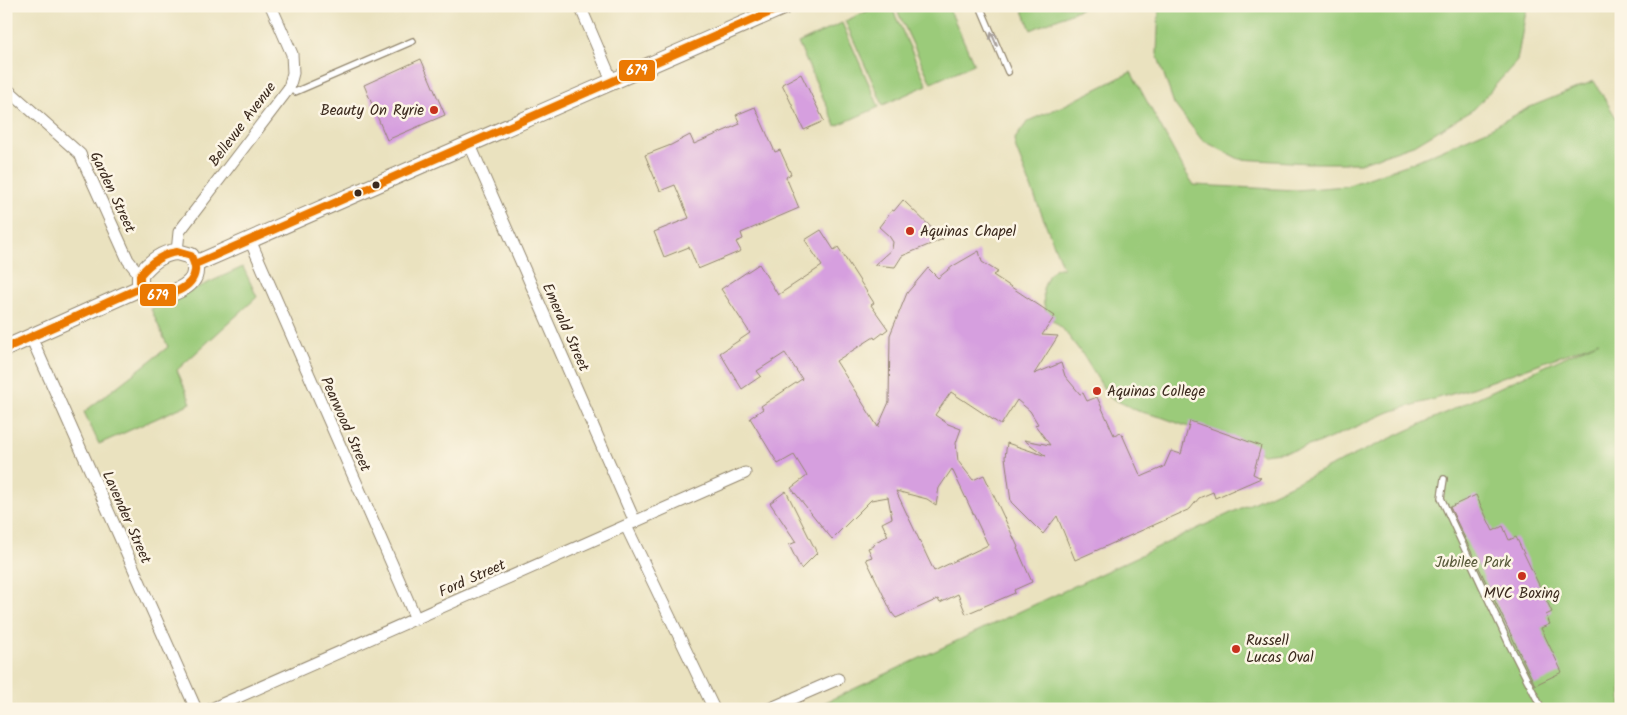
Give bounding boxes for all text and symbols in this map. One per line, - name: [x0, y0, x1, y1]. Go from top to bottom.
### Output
- one-way arrow: [989, 32, 998, 47]
- line badge: 679: [618, 59, 656, 82]
- text: 679: [626, 60, 648, 82]
- street label: Bellevue Avenue: [203, 77, 283, 172]
- place label: Beauty On Ryrie: [320, 99, 424, 123]
- marker: Beauty On Ryrie: [428, 104, 440, 116]
- street label: Garden Street: [83, 148, 142, 237]
- unlabelled marker: [371, 180, 381, 190]
- unlabelled marker: [353, 188, 363, 198]
- place label: Aquinas Chapel: [920, 220, 1016, 244]
- marker: Aquinas Chapel: [904, 225, 916, 237]
- street label: Emerald Street: [535, 279, 595, 376]
- line badge: 679: [139, 283, 177, 307]
- text: 679: [147, 285, 169, 307]
- street label: Pearwood Street: [313, 373, 377, 476]
- place label: Aquinas College: [1107, 380, 1205, 404]
- marker: Aquinas College: [1091, 385, 1103, 397]
- street label: Lavender Street: [95, 467, 157, 568]
- park label: Jubilee Park: [1435, 551, 1512, 575]
- street label: Ford Street: [435, 553, 510, 604]
- marker: MVC Boxing: [1516, 570, 1528, 582]
- place label: MVC Boxing: [1484, 582, 1560, 606]
- place label: Russell Lucas Oval: [1246, 629, 1314, 670]
- marker: Russell Lucas Oval: [1230, 643, 1242, 655]

